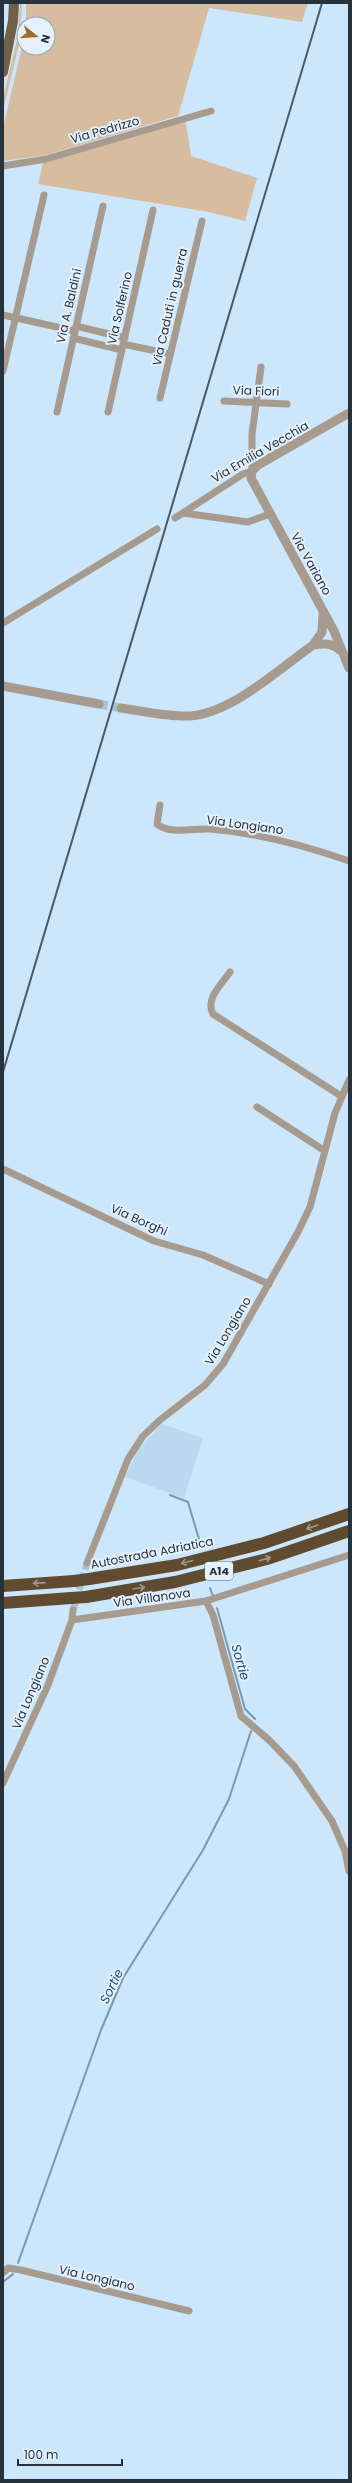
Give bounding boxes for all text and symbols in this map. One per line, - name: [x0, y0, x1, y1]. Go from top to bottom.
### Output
- north arrow: [16, 16, 56, 56]
- text: N: [37, 33, 54, 45]
- street label: Via Pedrizzo: [68, 111, 142, 147]
- street label: Via Caduti in guerra: [148, 246, 191, 367]
- street label: Via A. Baldini: [52, 267, 85, 345]
- street label: Via Solferino: [103, 269, 136, 346]
- street label: Via Fiori: [232, 381, 280, 400]
- street label: Via Emilia Vecchia: [208, 417, 312, 486]
- street label: Via Variano: [287, 529, 336, 599]
- street label: Via Longiano: [206, 811, 285, 838]
- street label: Via Borghi: [108, 1199, 170, 1240]
- street label: Via Longiano: [200, 1293, 255, 1368]
- one-way arrow: [306, 1524, 319, 1531]
- street label: Autostrada Adriatica: [89, 1532, 215, 1573]
- one-way arrow: [259, 1555, 272, 1562]
- one-way arrow: [181, 1559, 194, 1567]
- road number: A14: [205, 1562, 233, 1580]
- one-way arrow: [32, 1580, 45, 1587]
- street label: Via Villanova: [112, 1584, 192, 1611]
- one-way arrow: [132, 1584, 145, 1592]
- water label: Sortie: [226, 1642, 255, 1682]
- street label: Via Longiano: [8, 1654, 54, 1732]
- water label: Sortie: [95, 1966, 128, 2007]
- street label: Via Longiano: [57, 2261, 137, 2295]
- scale bar: [18, 2441, 122, 2467]
- text: 100 m: [24, 2446, 58, 2463]

